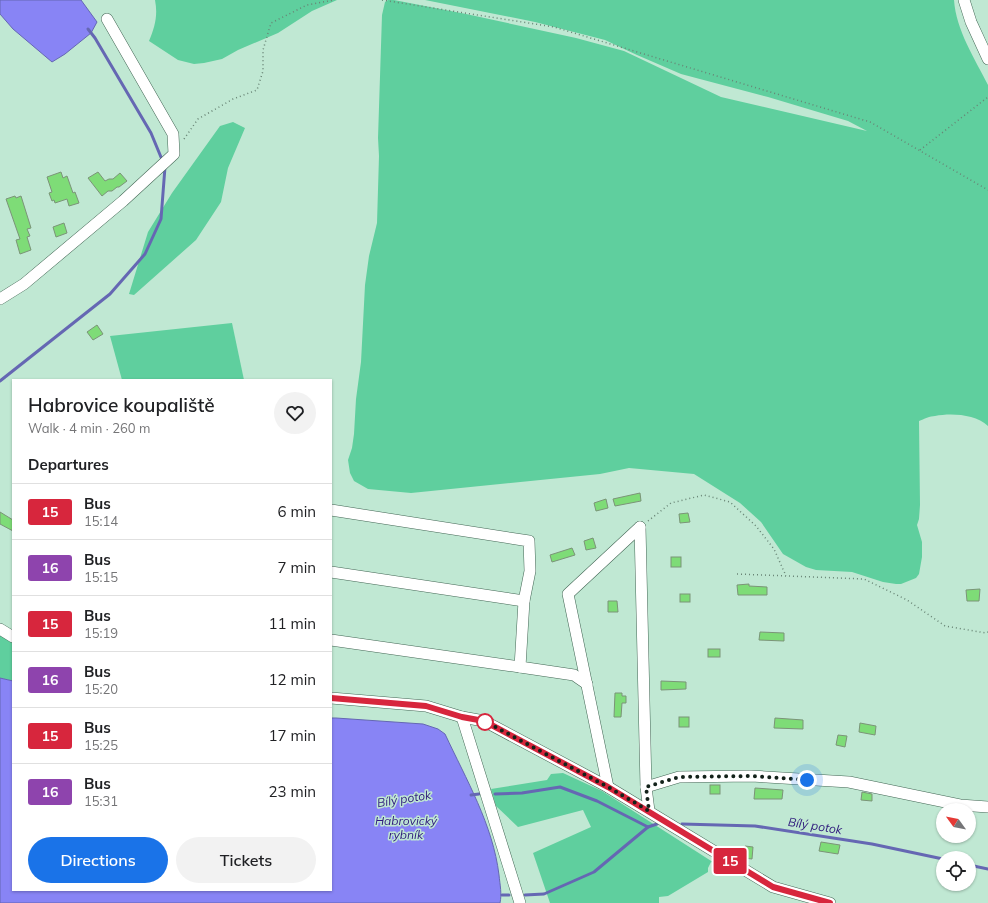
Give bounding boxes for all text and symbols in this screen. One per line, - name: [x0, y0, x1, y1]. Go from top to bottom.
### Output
- button: heart: [274, 392, 316, 434]
- text: Habrovice koupaliště: [28, 393, 215, 417]
- text: Walk · 4 min · 260 m: [28, 420, 150, 436]
- text: Departures: [28, 455, 109, 474]
- text: Bus: [84, 494, 111, 513]
- text: 6 min: [278, 502, 316, 521]
- text: 15: [42, 503, 58, 521]
- text: 15:14: [84, 513, 118, 529]
- text: Bus: [84, 550, 111, 569]
- text: 7 min: [278, 558, 316, 577]
- text: 16: [42, 559, 58, 577]
- text: 15:15: [84, 569, 118, 585]
- text: Bus: [84, 606, 111, 625]
- text: 11 min: [269, 614, 316, 633]
- text: 15: [42, 615, 58, 633]
- text: 15:19: [84, 625, 118, 641]
- text: Bus: [84, 662, 111, 681]
- text: 12 min: [269, 670, 316, 689]
- text: 16: [42, 671, 58, 689]
- text: 15:20: [84, 681, 118, 697]
- unlabelled marker: [476, 713, 494, 731]
- text: Bus: [84, 718, 111, 737]
- text: 17 min: [269, 726, 316, 745]
- text: 15: [42, 727, 58, 745]
- text: 15:25: [84, 737, 118, 753]
- your location: [797, 770, 817, 790]
- text: Bus: [84, 774, 111, 793]
- text: 23 min: [269, 782, 316, 801]
- text: 16: [42, 783, 58, 801]
- water label: Bílý potok: [376, 787, 433, 810]
- text: 15:31: [84, 793, 118, 809]
- north arrow: [936, 803, 976, 843]
- map controls: [936, 803, 976, 891]
- water label: Habrovický rybník: [375, 813, 438, 842]
- water label: Bílý potok: [787, 814, 844, 837]
- button: Directions: [28, 837, 168, 883]
- button: Tickets: [176, 837, 316, 883]
- line badge: 15: [712, 848, 748, 874]
- button: locate: [936, 851, 976, 891]
- text: 15: [722, 852, 738, 870]

